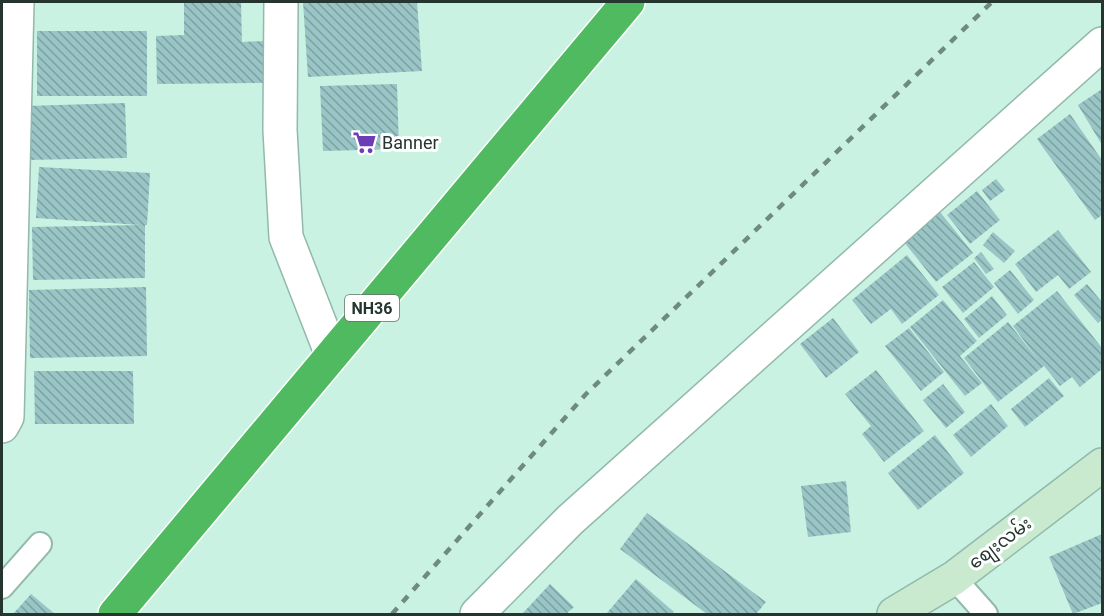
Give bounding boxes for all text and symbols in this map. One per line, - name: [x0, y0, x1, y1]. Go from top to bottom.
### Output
- supermarket icon: Banner: [351, 130, 377, 156]
- place label: Banner: [382, 132, 439, 153]
- road number: NH36: [345, 295, 399, 321]
- street label: စျေးလမ်း: [963, 511, 1038, 577]

